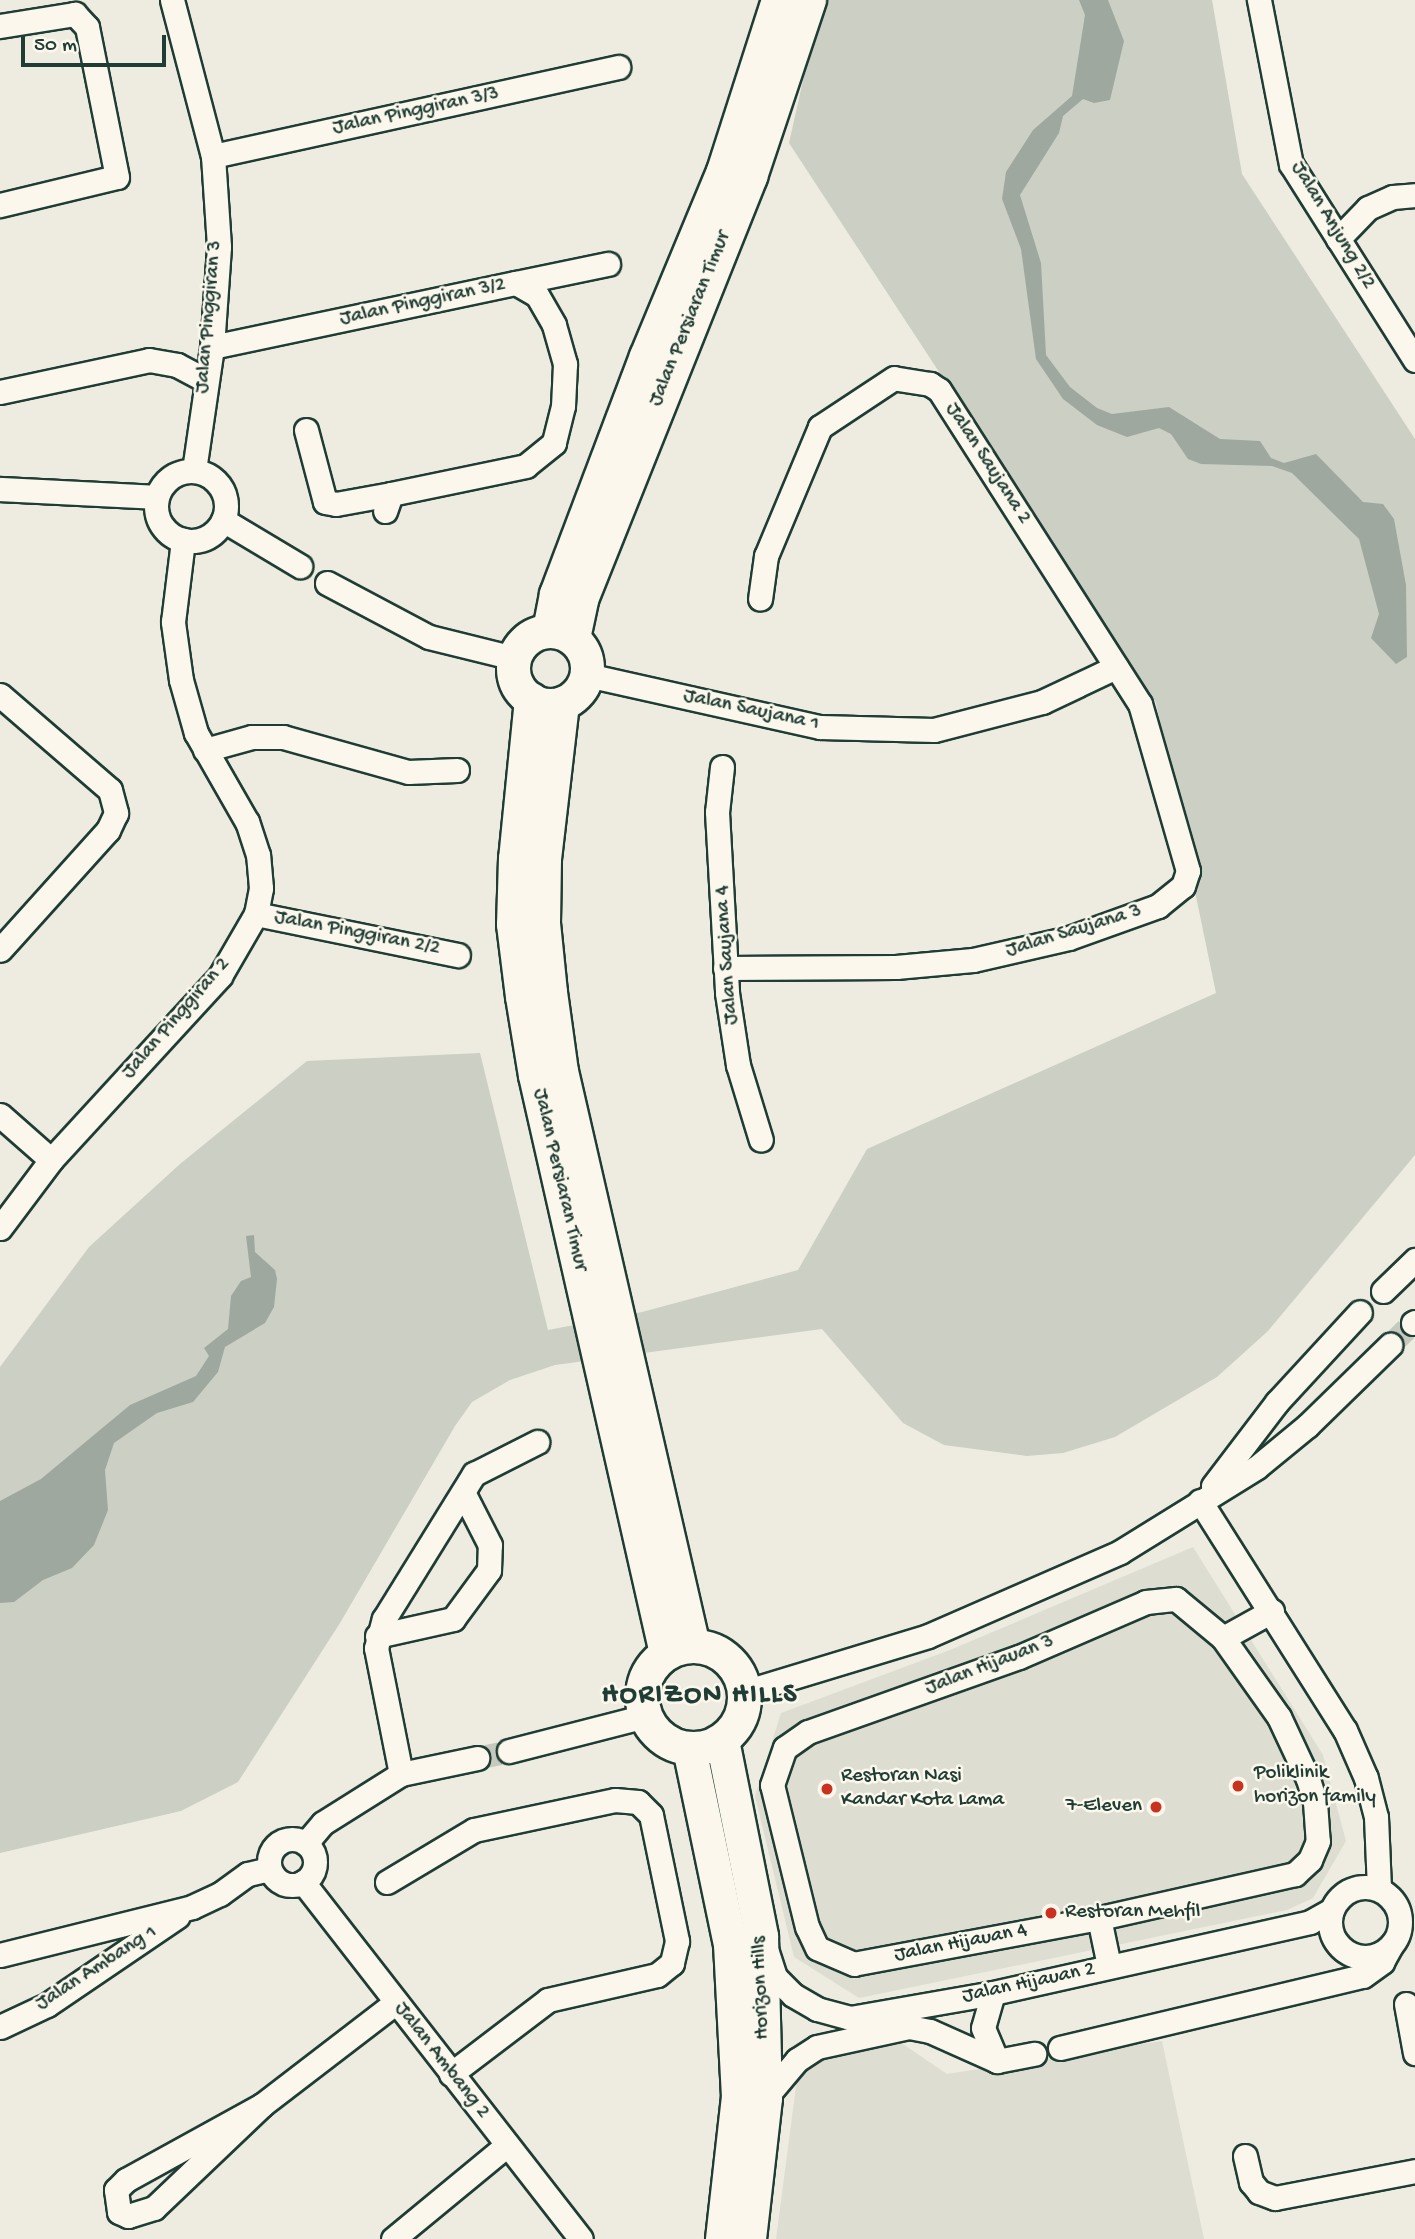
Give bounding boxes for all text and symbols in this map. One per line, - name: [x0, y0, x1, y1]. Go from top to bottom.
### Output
- scale bar: [24, 21, 170, 65]
- text: 50 m: [34, 34, 77, 59]
- street label: Jalan Pinggiran 3/3: [330, 82, 502, 142]
- street label: Jalan Anjung 2/2: [1284, 157, 1380, 295]
- street label: Jalan Persiaran Timur: [644, 228, 738, 410]
- street label: Jalan Pinggiran 3: [191, 239, 229, 395]
- street label: Jalan Pinggiran 3/2: [338, 273, 508, 333]
- street label: Jalan Saujana 2: [938, 398, 1036, 530]
- street label: Jalan Saujana 1: [681, 684, 821, 738]
- street label: Jalan Saujana 4: [711, 884, 745, 1026]
- street label: Jalan Saujana 3: [1003, 899, 1145, 965]
- street label: Jalan Pinggiran 2/2: [272, 906, 442, 962]
- street label: Jalan Pinggiran 2: [117, 953, 237, 1085]
- street label: Jalan Persiaran Timur: [526, 1086, 592, 1274]
- street label: Jalan Hijauan 3: [922, 1630, 1058, 1702]
- district label: HORIZON HILLS: [603, 1679, 797, 1713]
- place label: Poliklinik horizon family: [1254, 1761, 1376, 1811]
- place label: Restoran Nasi Kandar Kota Lama: [841, 1764, 1004, 1814]
- marker: Poliklinik horizon family: [1228, 1776, 1248, 1796]
- marker: Restoran Nasi Kandar Kota Lama: [819, 1781, 835, 1797]
- place label: 7-Eleven: [1066, 1794, 1142, 1820]
- marker: 7-Eleven: [1148, 1799, 1164, 1815]
- place label: Restoran Mehfil: [1065, 1900, 1200, 1926]
- marker: Restoran Mehfil: [1043, 1905, 1059, 1921]
- street label: Jalan Hijauan 4: [892, 1919, 1030, 1969]
- street label: Jalan Ambang 1: [32, 1920, 162, 2018]
- street label: Horizon Hills: [748, 1936, 776, 2040]
- street label: Jalan Hijauan 2: [960, 1958, 1098, 2010]
- street label: Jalan Ambang 2: [388, 1998, 494, 2124]

